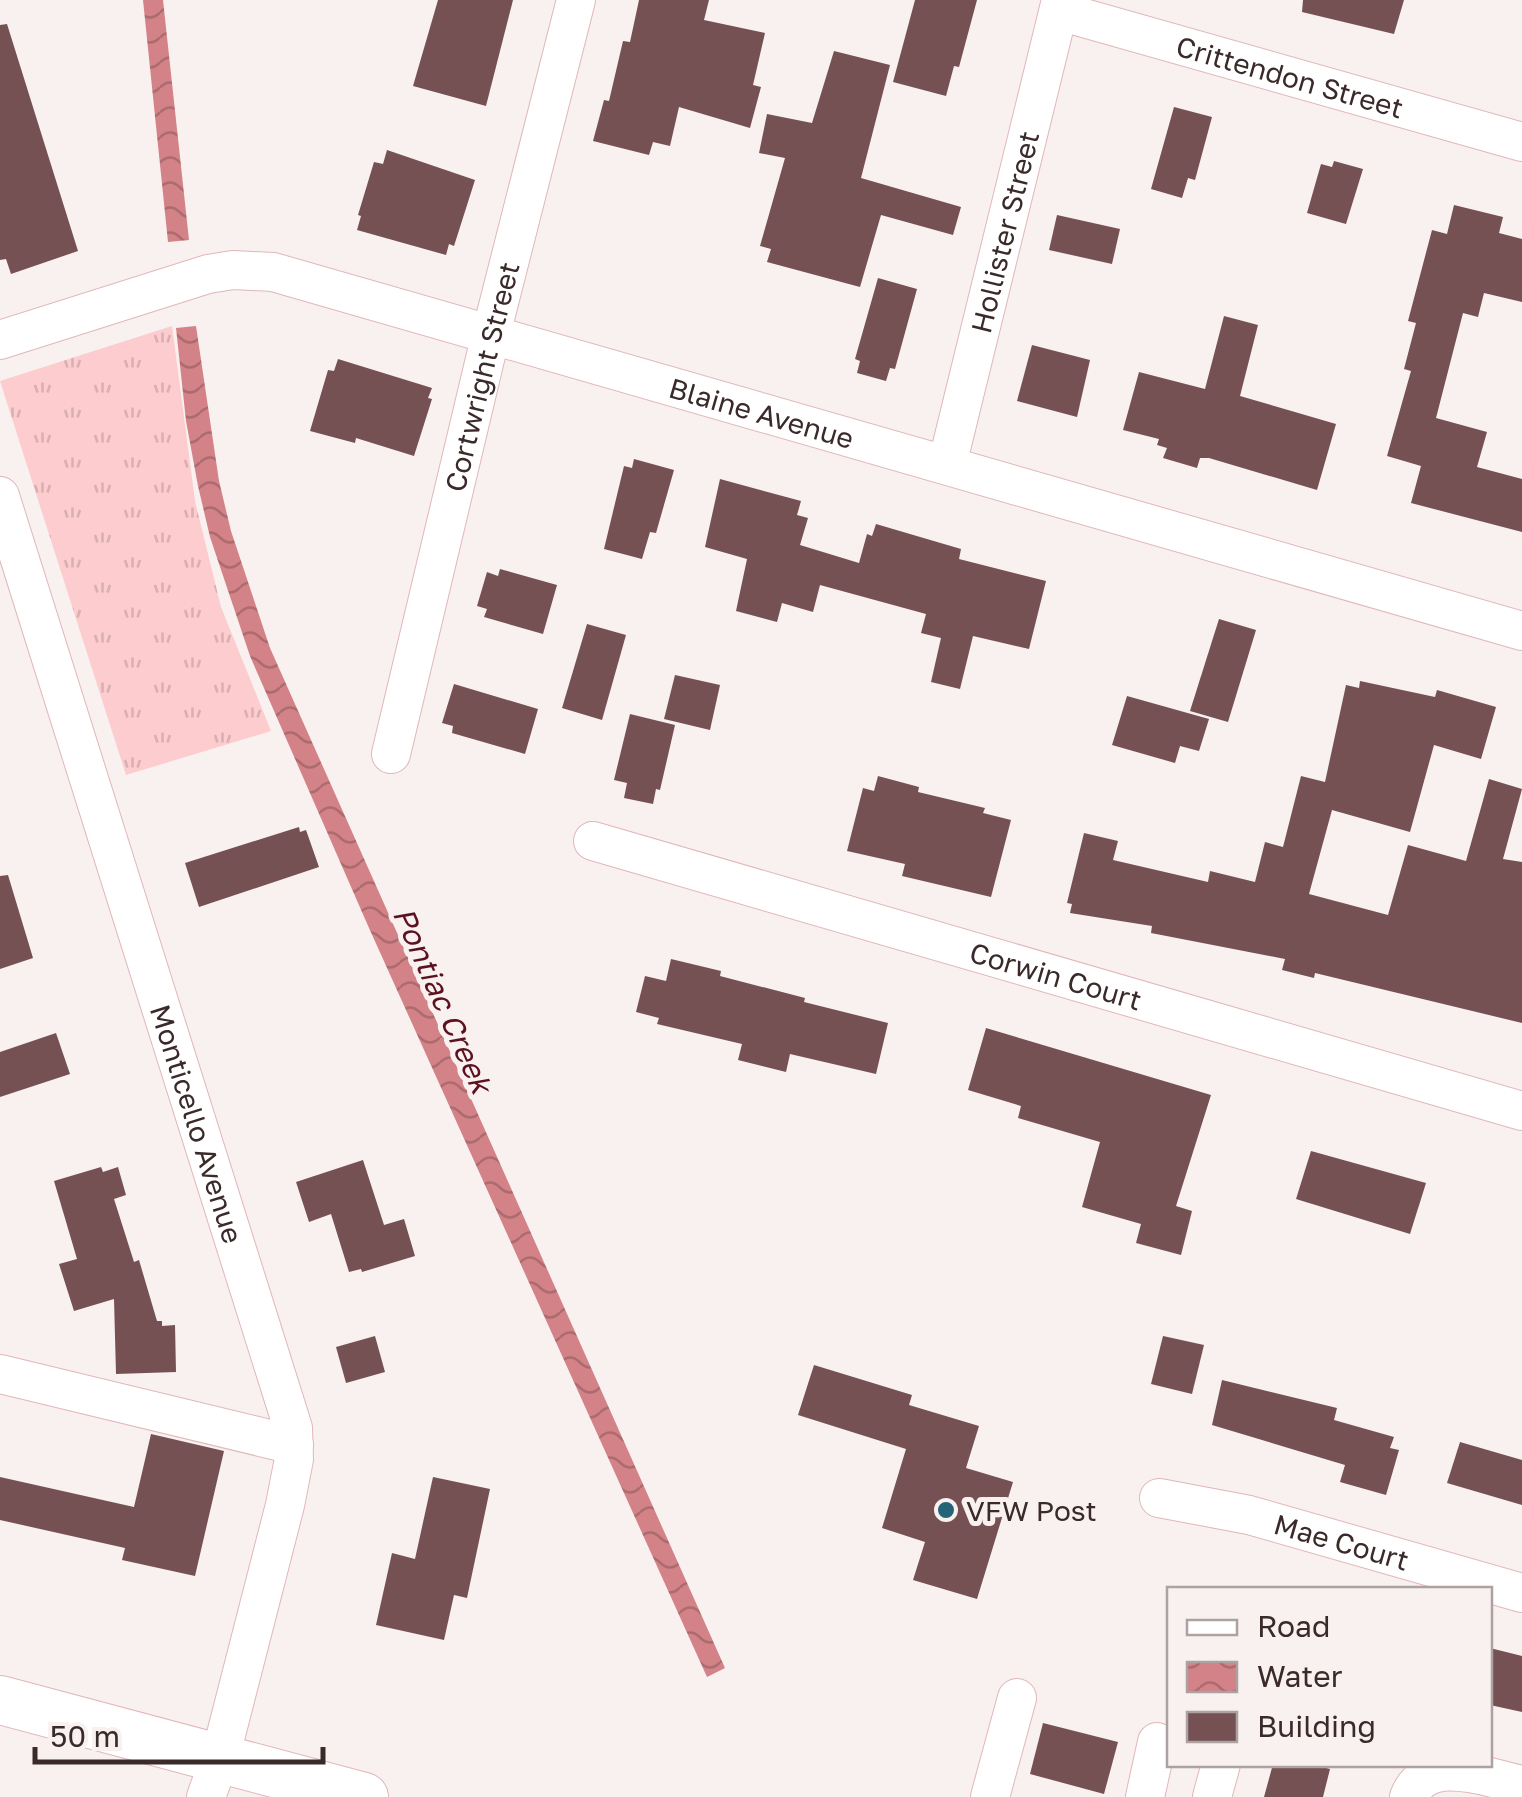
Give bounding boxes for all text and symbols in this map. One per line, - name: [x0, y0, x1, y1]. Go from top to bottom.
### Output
- street label: Crittendon Street: [1173, 29, 1407, 124]
- street label: Hollister Street: [964, 128, 1045, 336]
- street label: Cortwright Street: [438, 258, 525, 495]
- street label: Blaine Avenue: [666, 370, 858, 455]
- water label: Pontiac Creek: [386, 901, 501, 1101]
- street label: Corwin Court: [966, 935, 1146, 1016]
- street label: Monticello Avenue: [144, 1000, 250, 1247]
- place label: VFW Post: [966, 1494, 1097, 1527]
- marker: VFW Post: [935, 1499, 957, 1521]
- street label: Mae Court: [1270, 1507, 1413, 1576]
- legend: [1167, 1587, 1492, 1767]
- text: Road: [1257, 1608, 1331, 1644]
- text: Water: [1257, 1658, 1343, 1694]
- scale bar: [35, 1702, 322, 1764]
- text: Building: [1257, 1708, 1376, 1744]
- text: 50 m: [50, 1718, 120, 1754]

